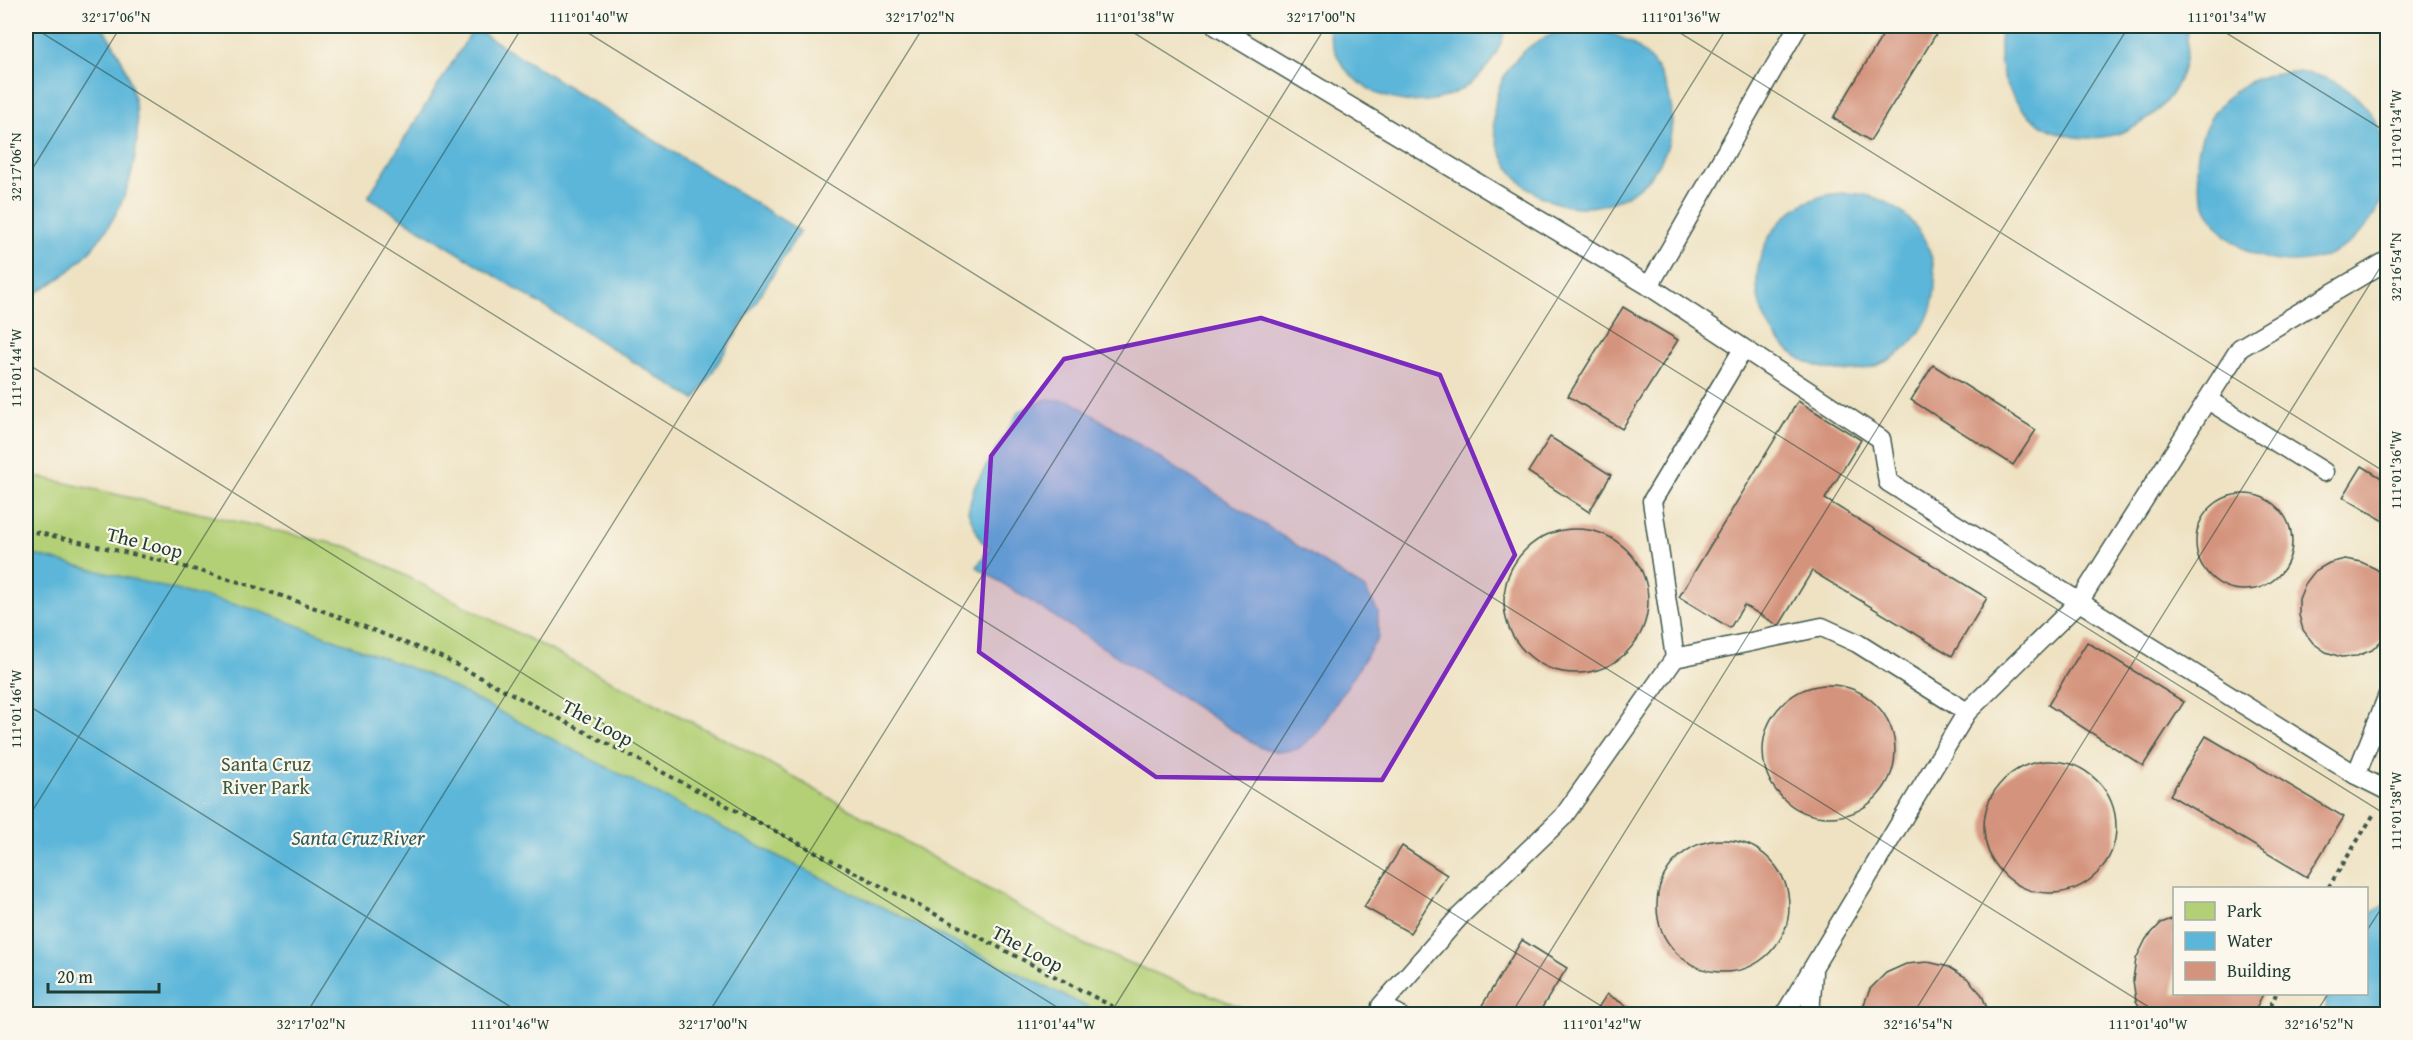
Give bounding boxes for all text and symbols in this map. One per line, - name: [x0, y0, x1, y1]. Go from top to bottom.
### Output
- text: 32°17'06"N: [82, 6, 151, 27]
- text: 111°01'40"W: [549, 6, 629, 27]
- text: 32°17'02"N: [886, 6, 955, 27]
- text: 111°01'38"W: [1095, 6, 1175, 27]
- text: 32°17'00"N: [1287, 6, 1356, 27]
- text: 111°01'36"W: [1641, 6, 1721, 27]
- text: 111°01'34"W: [2187, 6, 2267, 27]
- text: 111°01'34"W: [2385, 89, 2406, 169]
- text: 32°17'06"N: [5, 132, 26, 201]
- text: 32°16'54"N: [2385, 232, 2406, 301]
- text: 111°01'44"W: [5, 328, 26, 408]
- text: 111°01'36"W: [2385, 430, 2406, 510]
- street label: The Loop: [104, 519, 186, 565]
- text: 111°01'46"W: [5, 669, 26, 749]
- street label: The Loop: [557, 691, 639, 753]
- park label: Santa Cruz River Park: [221, 749, 311, 801]
- text: 111°01'38"W: [2385, 771, 2406, 851]
- water label: Santa Cruz River: [291, 822, 426, 853]
- legend: [2173, 887, 2368, 995]
- text: Park: [2227, 897, 2263, 924]
- street label: The Loop: [987, 917, 1069, 979]
- text: Water: [2227, 927, 2273, 954]
- scale bar: [48, 956, 159, 994]
- text: Building: [2227, 957, 2291, 984]
- text: 20 m: [57, 963, 93, 990]
- text: 32°17'02"N: [277, 1013, 346, 1034]
- text: 111°01'46"W: [470, 1013, 550, 1034]
- text: 32°17'00"N: [679, 1013, 748, 1034]
- text: 111°01'44"W: [1016, 1013, 1096, 1034]
- text: 111°01'42"W: [1562, 1013, 1642, 1034]
- text: 32°16'54"N: [1884, 1013, 1953, 1034]
- text: 111°01'40"W: [2108, 1013, 2188, 1034]
- text: 32°16'52"N: [2285, 1013, 2354, 1034]

